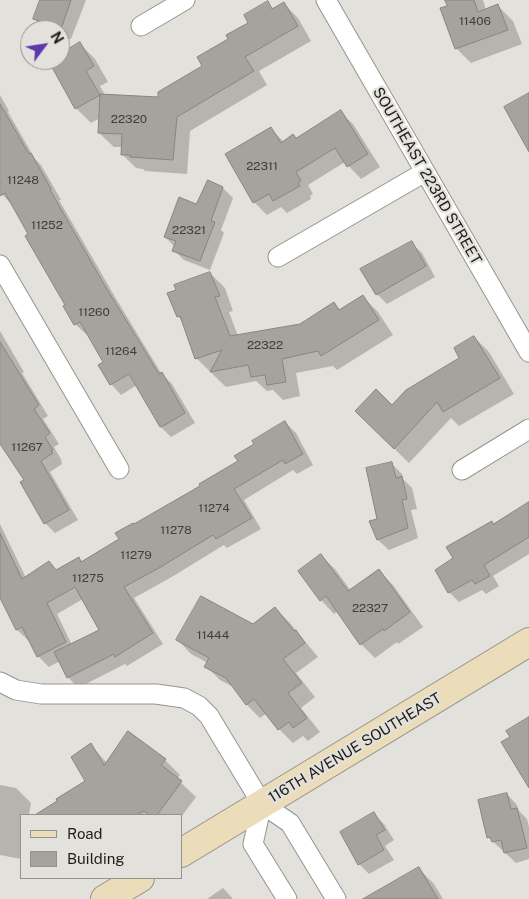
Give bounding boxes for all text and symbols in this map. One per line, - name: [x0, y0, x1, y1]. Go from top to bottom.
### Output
- house number: 11406: [459, 14, 491, 28]
- north arrow: [20, 20, 70, 70]
- text: N: [47, 29, 67, 47]
- street label: SOUTHEAST 223RD STREET: [369, 84, 485, 268]
- house number: 22320: [111, 112, 147, 126]
- house number: 22311: [246, 159, 278, 173]
- house number: 11248: [7, 173, 39, 187]
- house number: 11252: [31, 218, 63, 232]
- house number: 22321: [172, 223, 206, 237]
- house number: 11260: [78, 305, 110, 319]
- house number: 22322: [247, 338, 283, 352]
- house number: 11264: [105, 344, 137, 358]
- house number: 11267: [11, 440, 43, 454]
- house number: 11274: [198, 501, 230, 515]
- house number: 11278: [160, 523, 192, 537]
- house number: 11279: [120, 548, 152, 562]
- house number: 11275: [72, 571, 104, 585]
- house number: 22327: [352, 601, 388, 615]
- house number: 11444: [197, 628, 229, 642]
- street label: 116TH AVENUE SOUTHEAST: [265, 689, 445, 807]
- legend: [20, 814, 182, 879]
- text: Road: [67, 825, 103, 842]
- text: Building: [67, 850, 125, 867]

